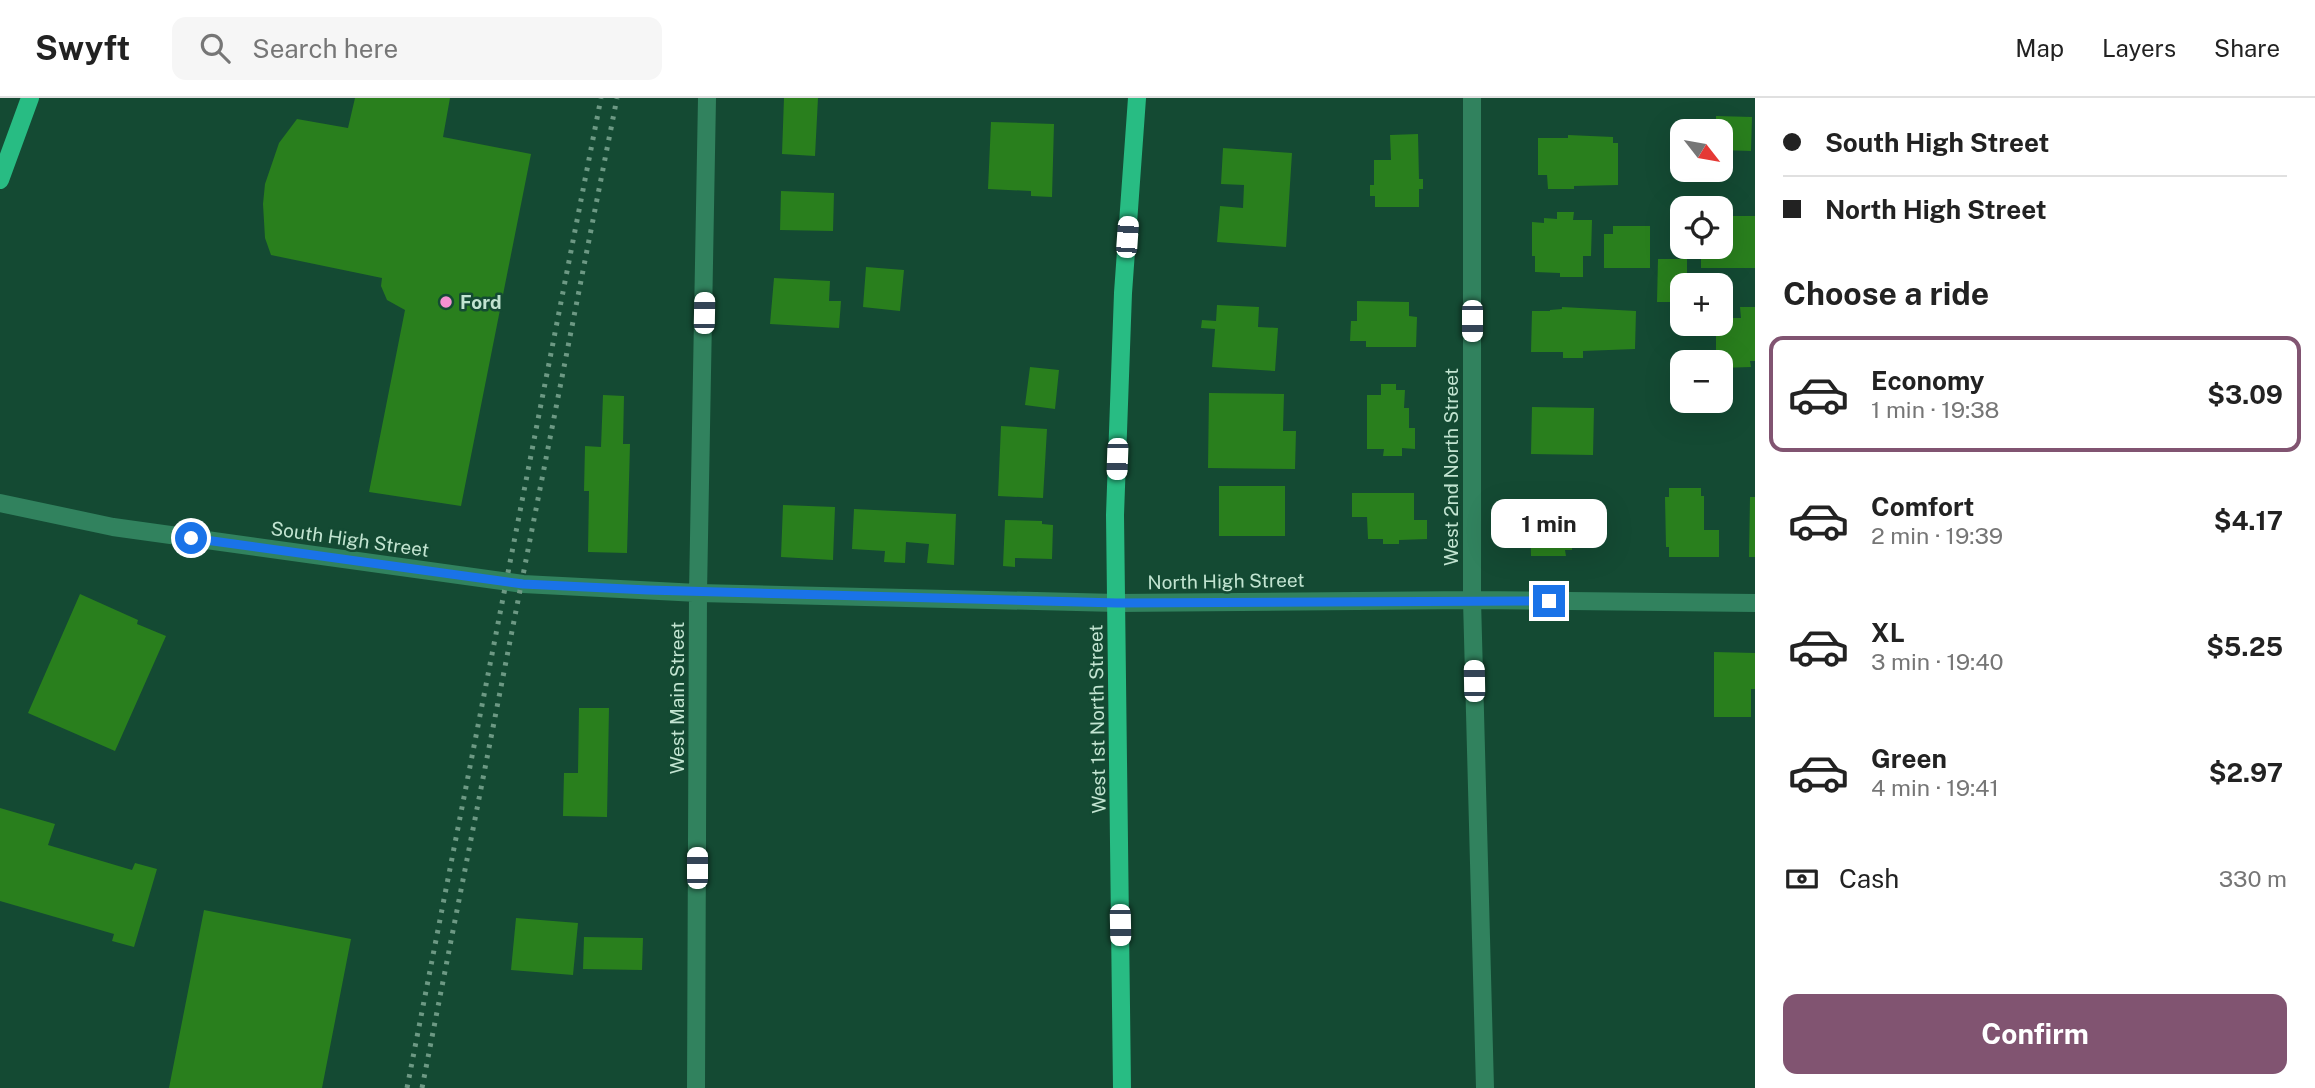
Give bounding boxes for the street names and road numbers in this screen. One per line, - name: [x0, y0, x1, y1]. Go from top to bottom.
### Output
- street label: West 2nd North Street: [1440, 368, 1462, 566]
- street label: South High Street: [269, 517, 431, 561]
- street label: North High Street: [1147, 569, 1305, 593]
- street label: West Main Street: [666, 622, 688, 774]
- street label: West 1st North Street: [1084, 624, 1110, 814]

